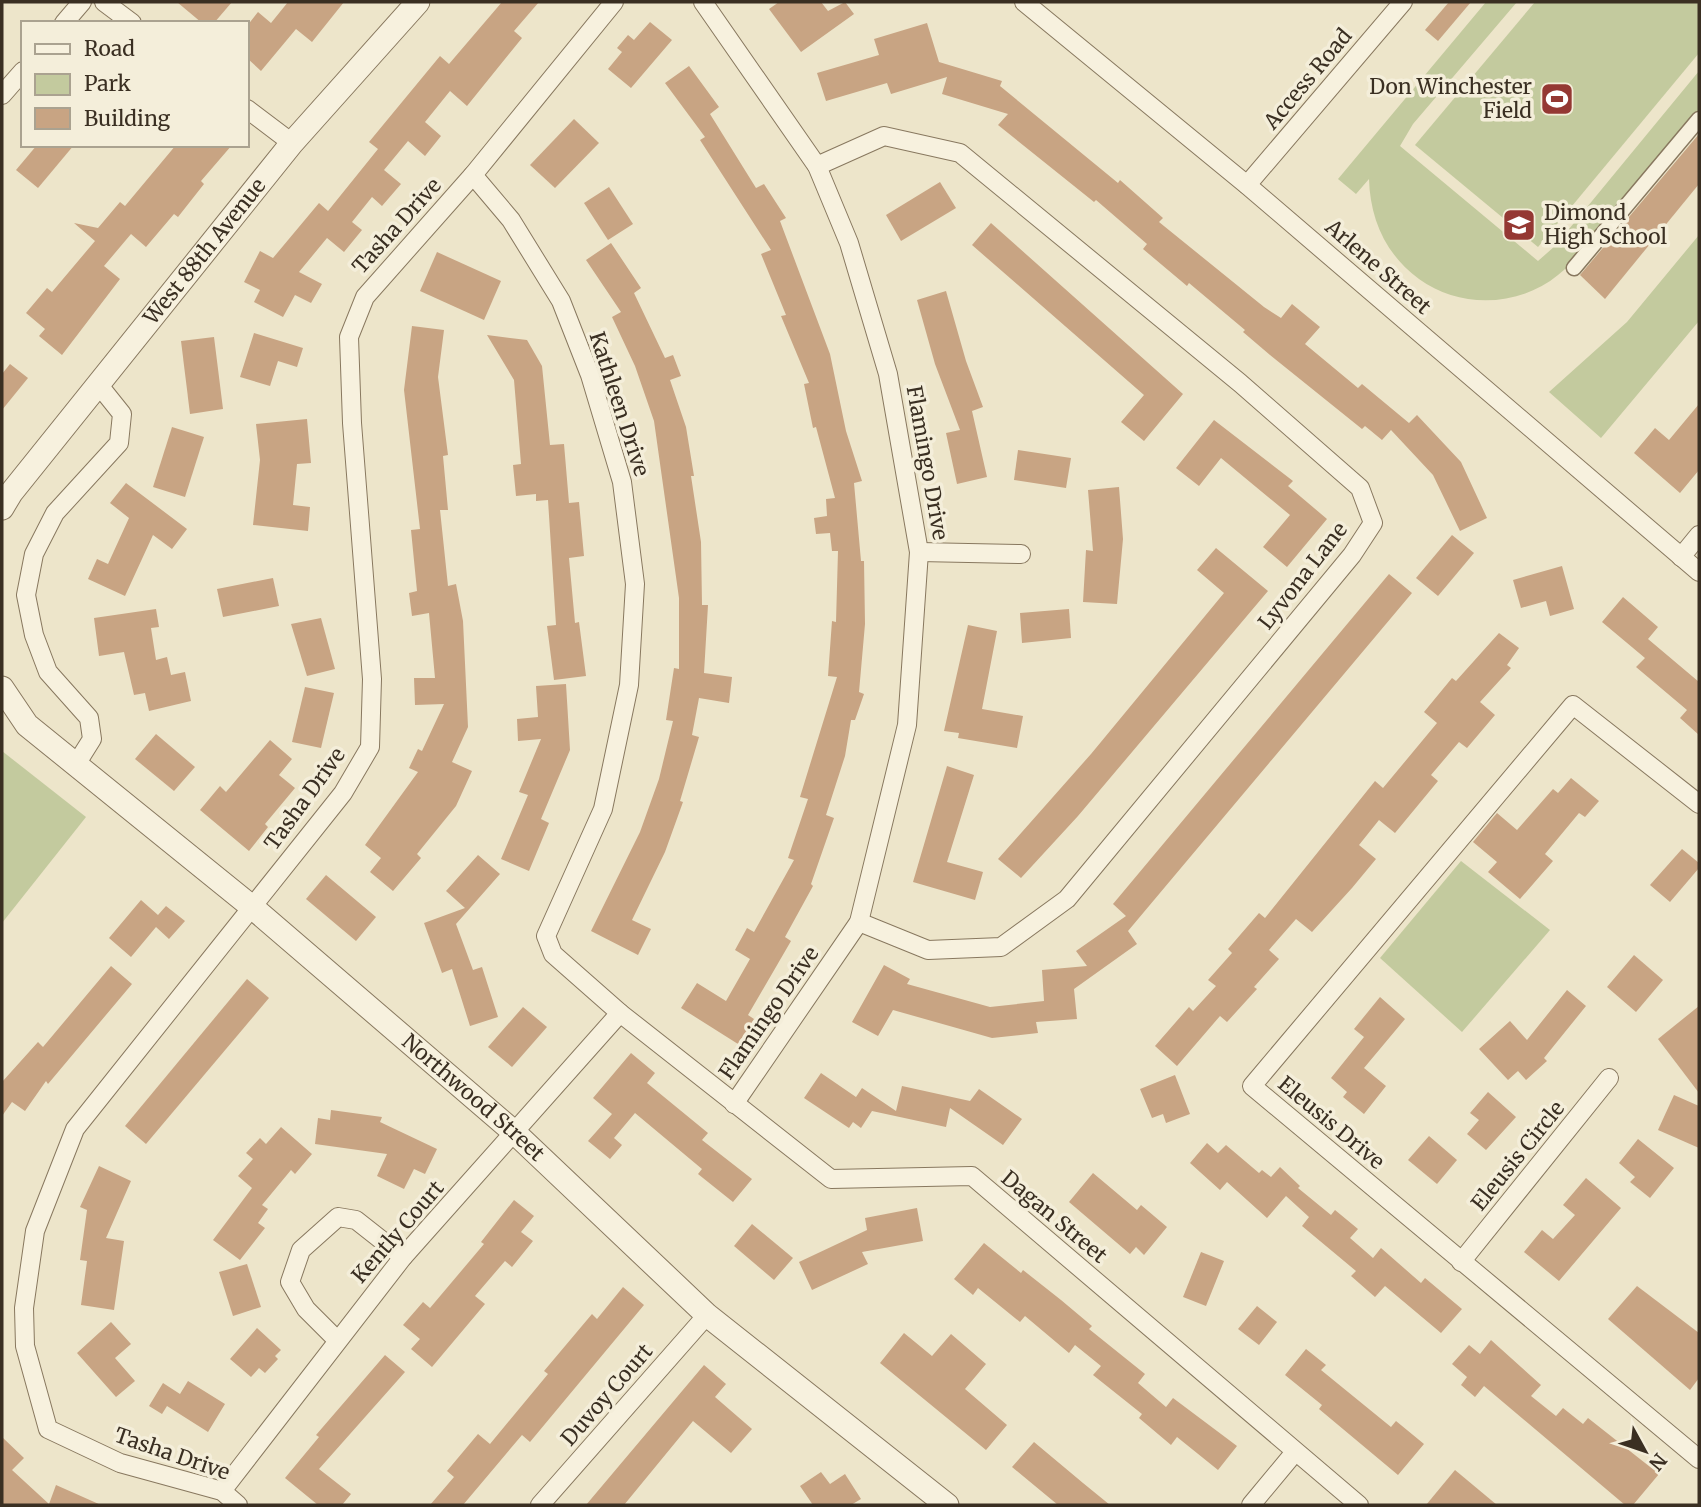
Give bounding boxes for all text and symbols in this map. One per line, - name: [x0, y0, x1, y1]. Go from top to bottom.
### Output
- legend: [21, 21, 248, 147]
- street label: Access Road: [1257, 23, 1358, 135]
- text: Road: [84, 35, 135, 62]
- text: Park: [84, 70, 131, 97]
- place label: Don Winchester Field: [1369, 73, 1532, 124]
- sports icon: Don Winchester Field: [1538, 80, 1576, 118]
- text: Building: [84, 105, 171, 132]
- street label: Tasha Drive: [346, 172, 447, 279]
- street label: West 88th Avenue: [137, 173, 271, 331]
- place label: Dimond High School: [1544, 199, 1667, 250]
- school or university icon: Dimond High School: [1500, 206, 1538, 244]
- street label: Arlene Street: [1319, 213, 1437, 320]
- street label: Kathleen Drive: [583, 328, 656, 479]
- street label: Flamingo Drive: [901, 384, 954, 542]
- street label: Lyvona Lane: [1252, 517, 1353, 635]
- street label: Tasha Drive: [258, 742, 351, 855]
- street label: Flamingo Drive: [713, 941, 824, 1084]
- street label: Northwood Street: [397, 1028, 550, 1167]
- street label: Eleusis Drive: [1273, 1070, 1390, 1175]
- street label: Eleusis Circle: [1465, 1095, 1570, 1216]
- street label: Dagan Street: [996, 1165, 1113, 1269]
- street label: Kently Court: [346, 1175, 449, 1288]
- street label: Duvoy Court: [555, 1338, 658, 1451]
- north arrow: [1610, 1416, 1680, 1486]
- street label: Tasha Drive: [111, 1421, 233, 1486]
- text: N: [1644, 1448, 1672, 1475]

